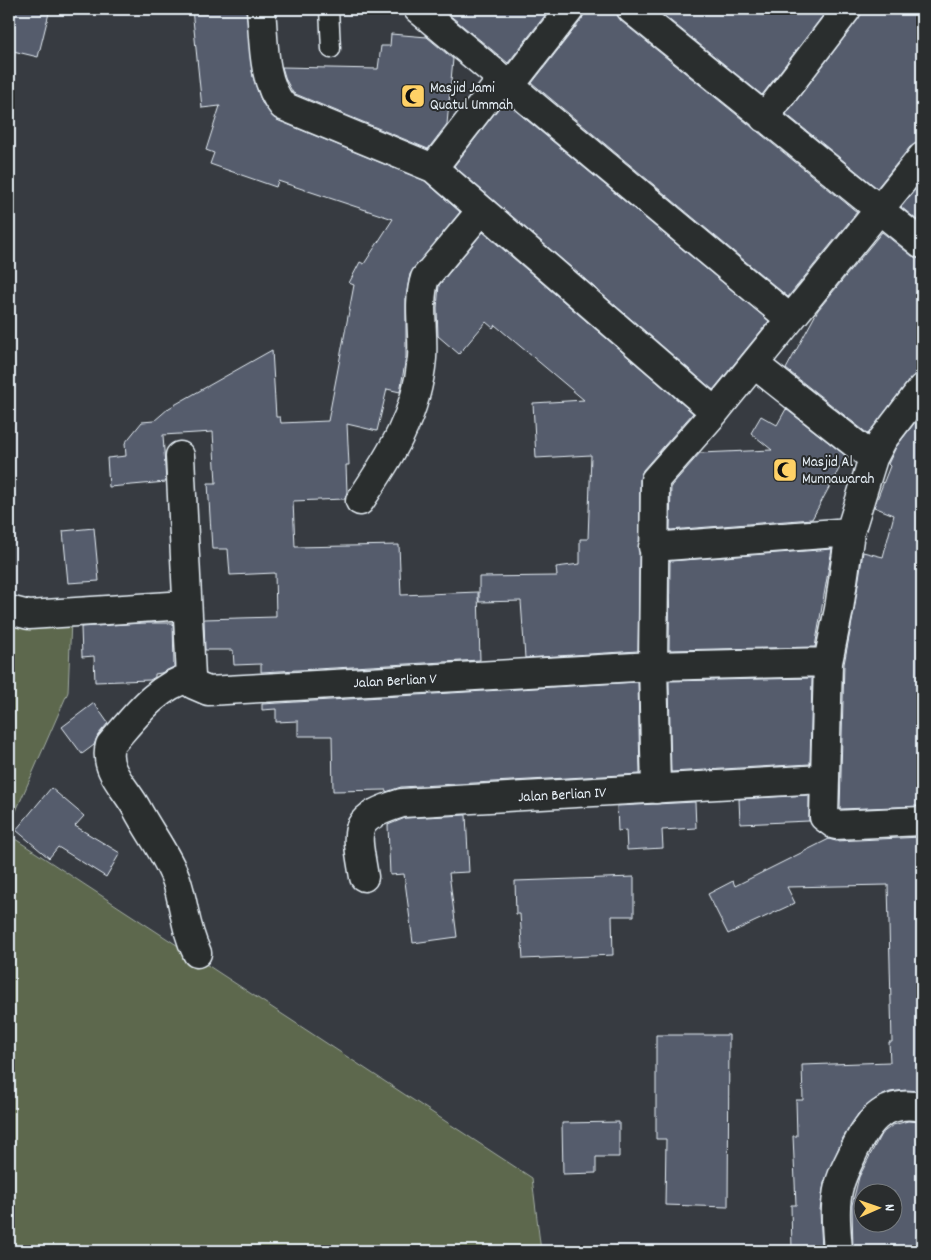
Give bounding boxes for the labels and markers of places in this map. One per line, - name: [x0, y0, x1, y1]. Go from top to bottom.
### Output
- place label: Masjid Jami Quatul Ummah: [430, 78, 513, 117]
- mosque icon: Masjid Jami Quatul Ummah: [400, 83, 426, 109]
- place label: Masjid Al Munnawarah: [802, 452, 874, 491]
- mosque icon: Masjid Al Munnawarah: [772, 457, 798, 483]

